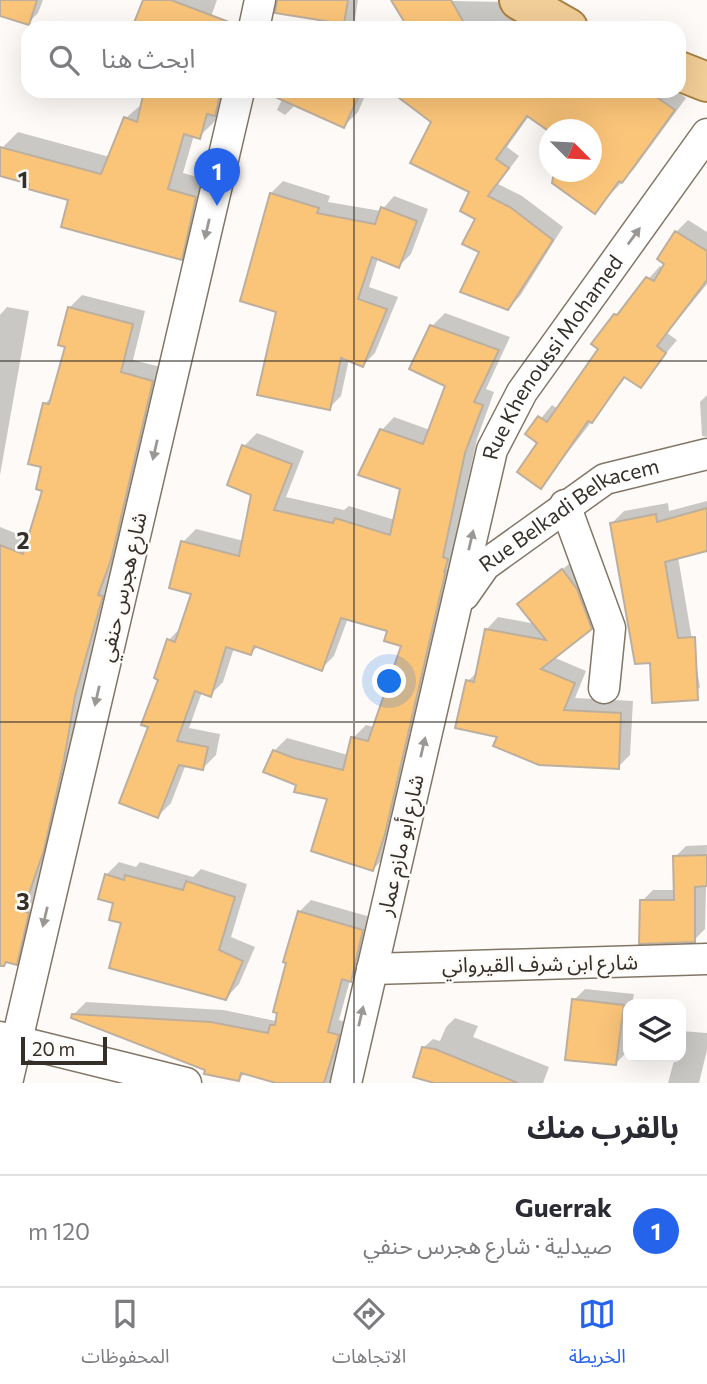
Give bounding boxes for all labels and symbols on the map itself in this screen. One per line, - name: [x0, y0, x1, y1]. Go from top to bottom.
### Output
- north arrow: [539, 119, 602, 182]
- pin: 1: [194, 148, 240, 206]
- text: 1: [18, 165, 28, 193]
- one-way arrow: [201, 218, 212, 240]
- one-way arrow: [627, 227, 641, 245]
- street label: Rue Khenoussi Mohamed: [476, 250, 627, 462]
- one-way arrow: [149, 440, 160, 462]
- street label: Rue Belkadi Belkacem: [474, 452, 661, 576]
- street label: شارع هجرس حنفي: [92, 509, 156, 665]
- text: 2: [16, 526, 30, 554]
- one-way arrow: [466, 529, 477, 551]
- your location: [372, 664, 406, 698]
- one-way arrow: [91, 685, 102, 707]
- one-way arrow: [418, 736, 429, 758]
- street label: شارع أبو مازم عمار: [371, 772, 433, 920]
- text: 3: [16, 887, 30, 915]
- one-way arrow: [39, 906, 50, 928]
- street label: شارع ابن شرف القيرواني: [442, 948, 638, 982]
- one-way arrow: [356, 1005, 367, 1027]
- scale bar: [21, 1034, 107, 1066]

